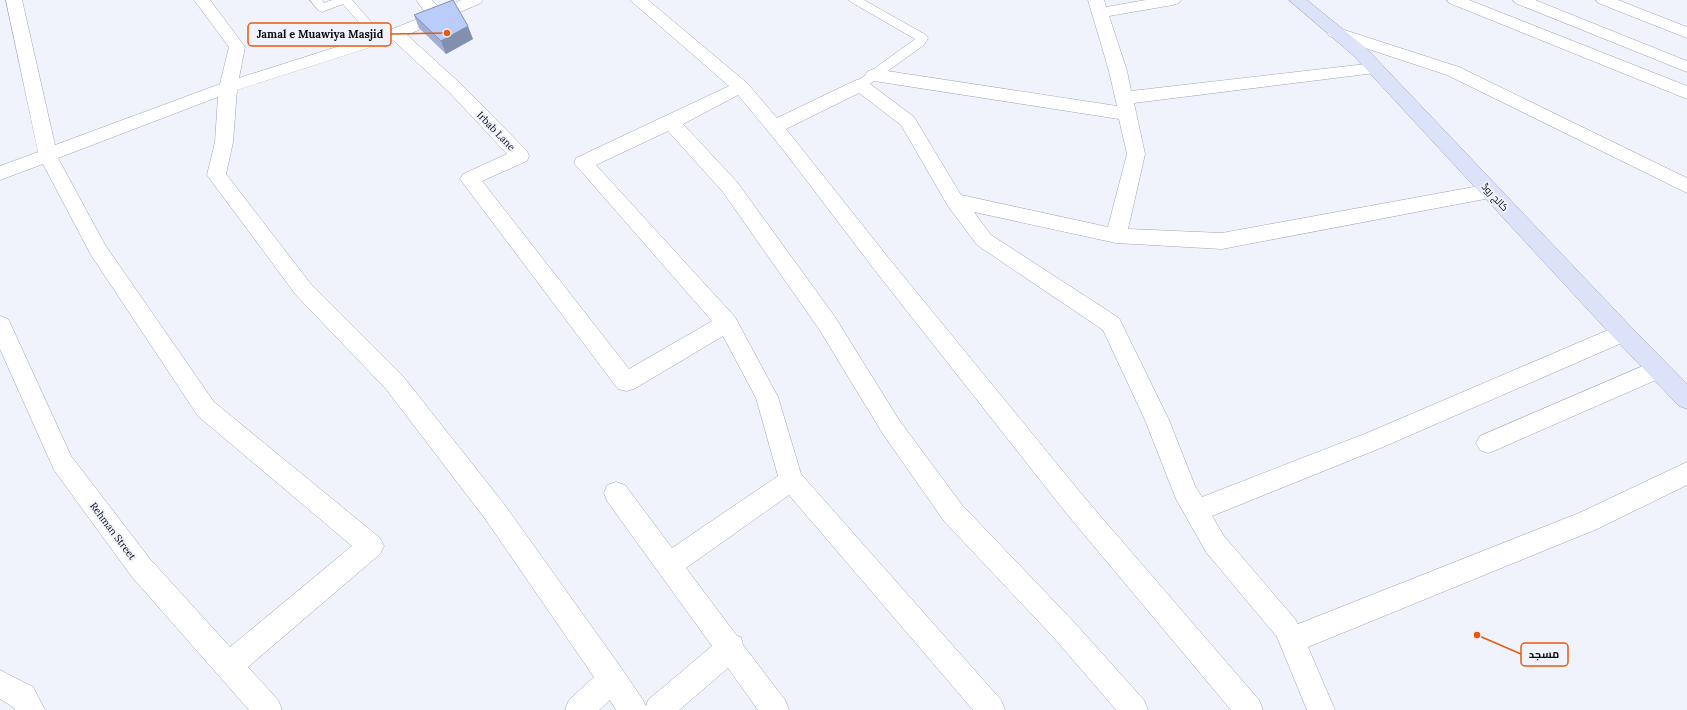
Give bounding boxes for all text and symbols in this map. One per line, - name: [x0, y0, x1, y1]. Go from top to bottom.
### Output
- callout: Jamal e Muawiya Masjid: [248, 23, 391, 46]
- text: Jamal e Muawiya Masjid: [257, 27, 384, 41]
- street label: Irbab Lane: [474, 109, 518, 154]
- street label: کالج روڈ: [1479, 180, 1511, 214]
- street label: Rehman Street: [87, 500, 139, 562]
- callout: مسجد: [1521, 643, 1568, 666]
- text: مسجد: [1529, 647, 1559, 661]

